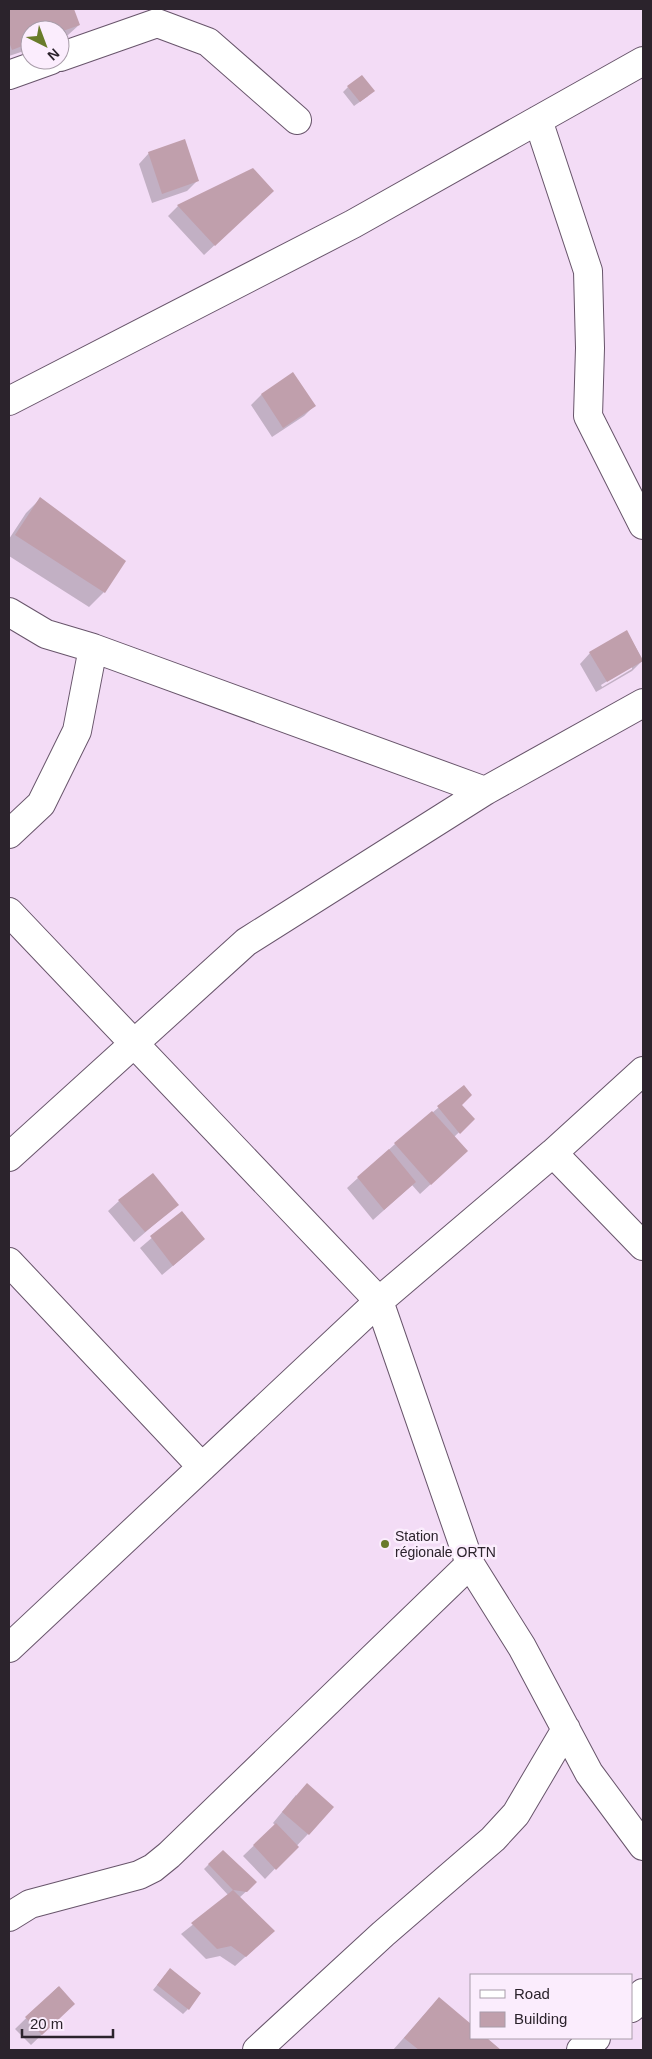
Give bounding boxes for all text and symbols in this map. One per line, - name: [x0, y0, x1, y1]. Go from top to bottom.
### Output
- north arrow: [20, 20, 70, 70]
- text: N: [45, 45, 63, 64]
- place label: Station régionale ORTN: [395, 1528, 496, 1560]
- marker: Station régionale ORTN: [379, 1538, 391, 1550]
- legend: [470, 1974, 632, 2039]
- text: Road: [514, 1985, 550, 2002]
- scale bar: [22, 2006, 114, 2038]
- text: Building: [514, 2010, 567, 2027]
- text: 20 m: [30, 2015, 63, 2032]

